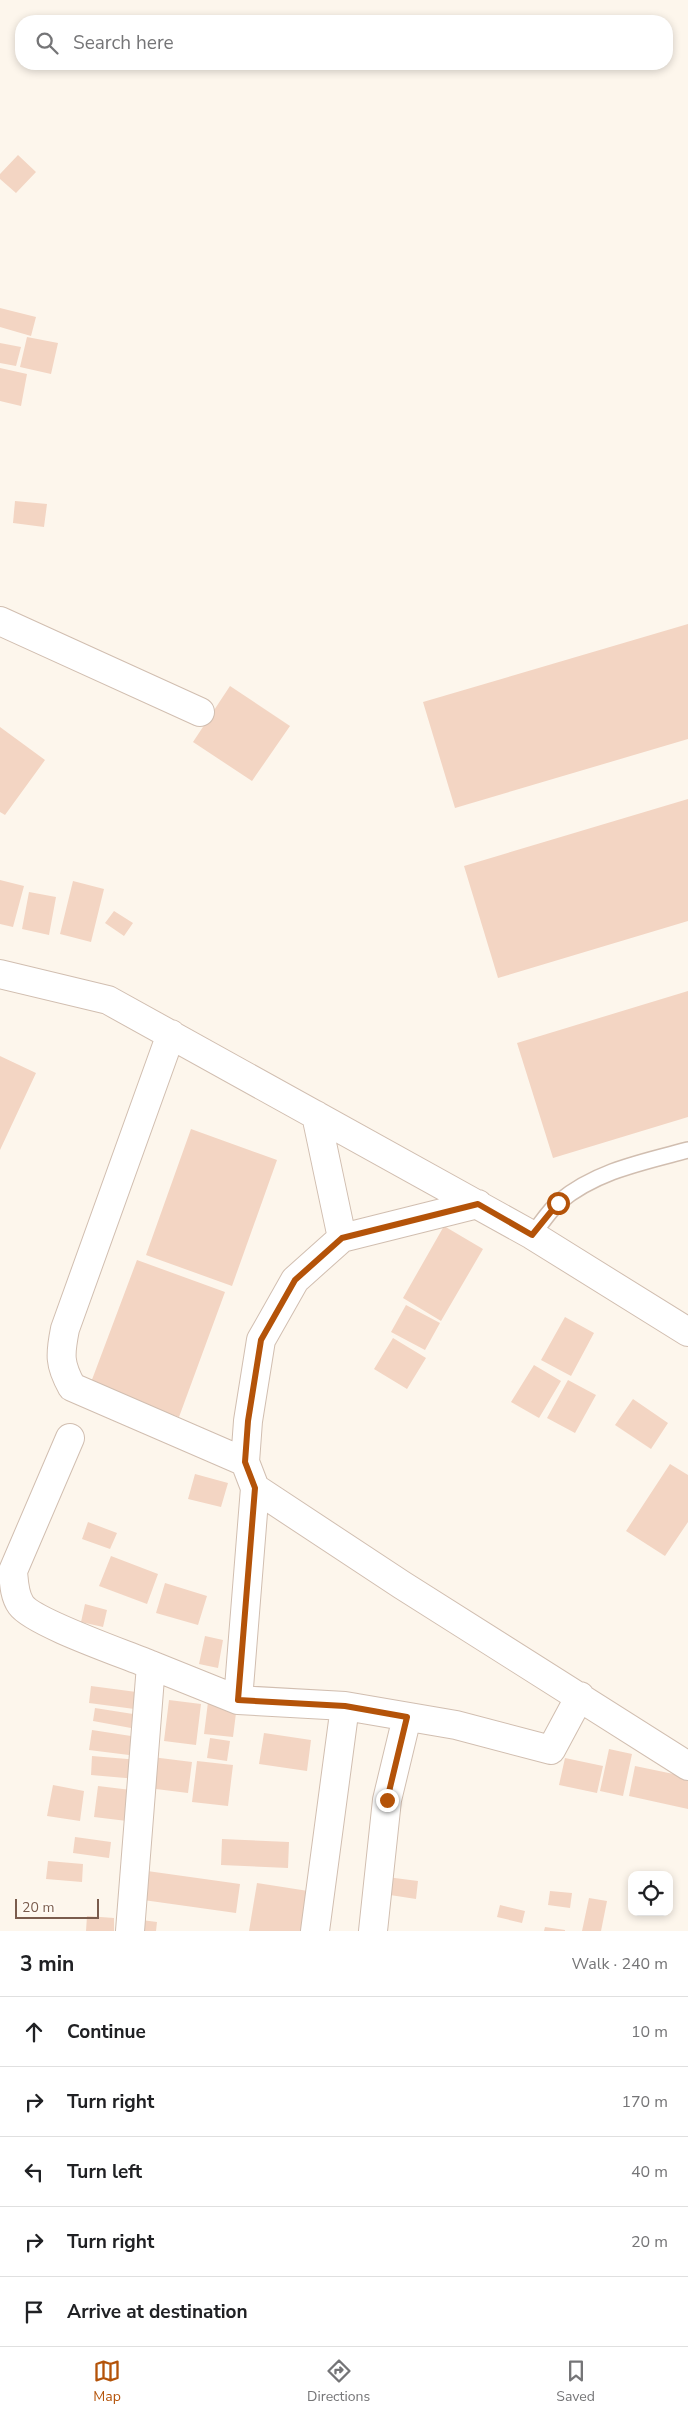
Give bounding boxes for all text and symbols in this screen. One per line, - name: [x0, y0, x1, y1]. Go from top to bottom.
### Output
- search box: [15, 15, 673, 70]
- icon: search: [33, 29, 61, 57]
- text: Search here: [73, 30, 174, 56]
- route start: [547, 1192, 570, 1215]
- route end: [376, 1789, 399, 1812]
- map controls: [628, 1871, 673, 1916]
- button: locate: [628, 1871, 673, 1916]
- scale bar: [15, 1896, 99, 1919]
- text: 20 m: [22, 1898, 54, 1917]
- text: 3 min: [20, 1950, 74, 1978]
- text: Walk · 240 m: [572, 1953, 668, 1975]
- icon: ahead: [20, 2018, 48, 2046]
- text: Continue: [67, 2019, 146, 2045]
- text: 10 m: [631, 2021, 668, 2043]
- icon: right: [20, 2088, 48, 2116]
- text: Turn right: [67, 2089, 154, 2115]
- text: 170 m: [621, 2091, 668, 2113]
- icon: left: [20, 2158, 48, 2186]
- text: Turn left: [67, 2159, 142, 2185]
- text: 40 m: [631, 2161, 668, 2183]
- icon: right: [20, 2228, 48, 2256]
- text: Turn right: [67, 2229, 154, 2255]
- text: 20 m: [631, 2231, 668, 2253]
- icon: arrive: [20, 2298, 48, 2326]
- text: Arrive at destination: [67, 2299, 248, 2325]
- tab: Map: [93, 2357, 121, 2406]
- tab: Directions: [307, 2357, 370, 2406]
- tab: Saved: [556, 2357, 595, 2406]

